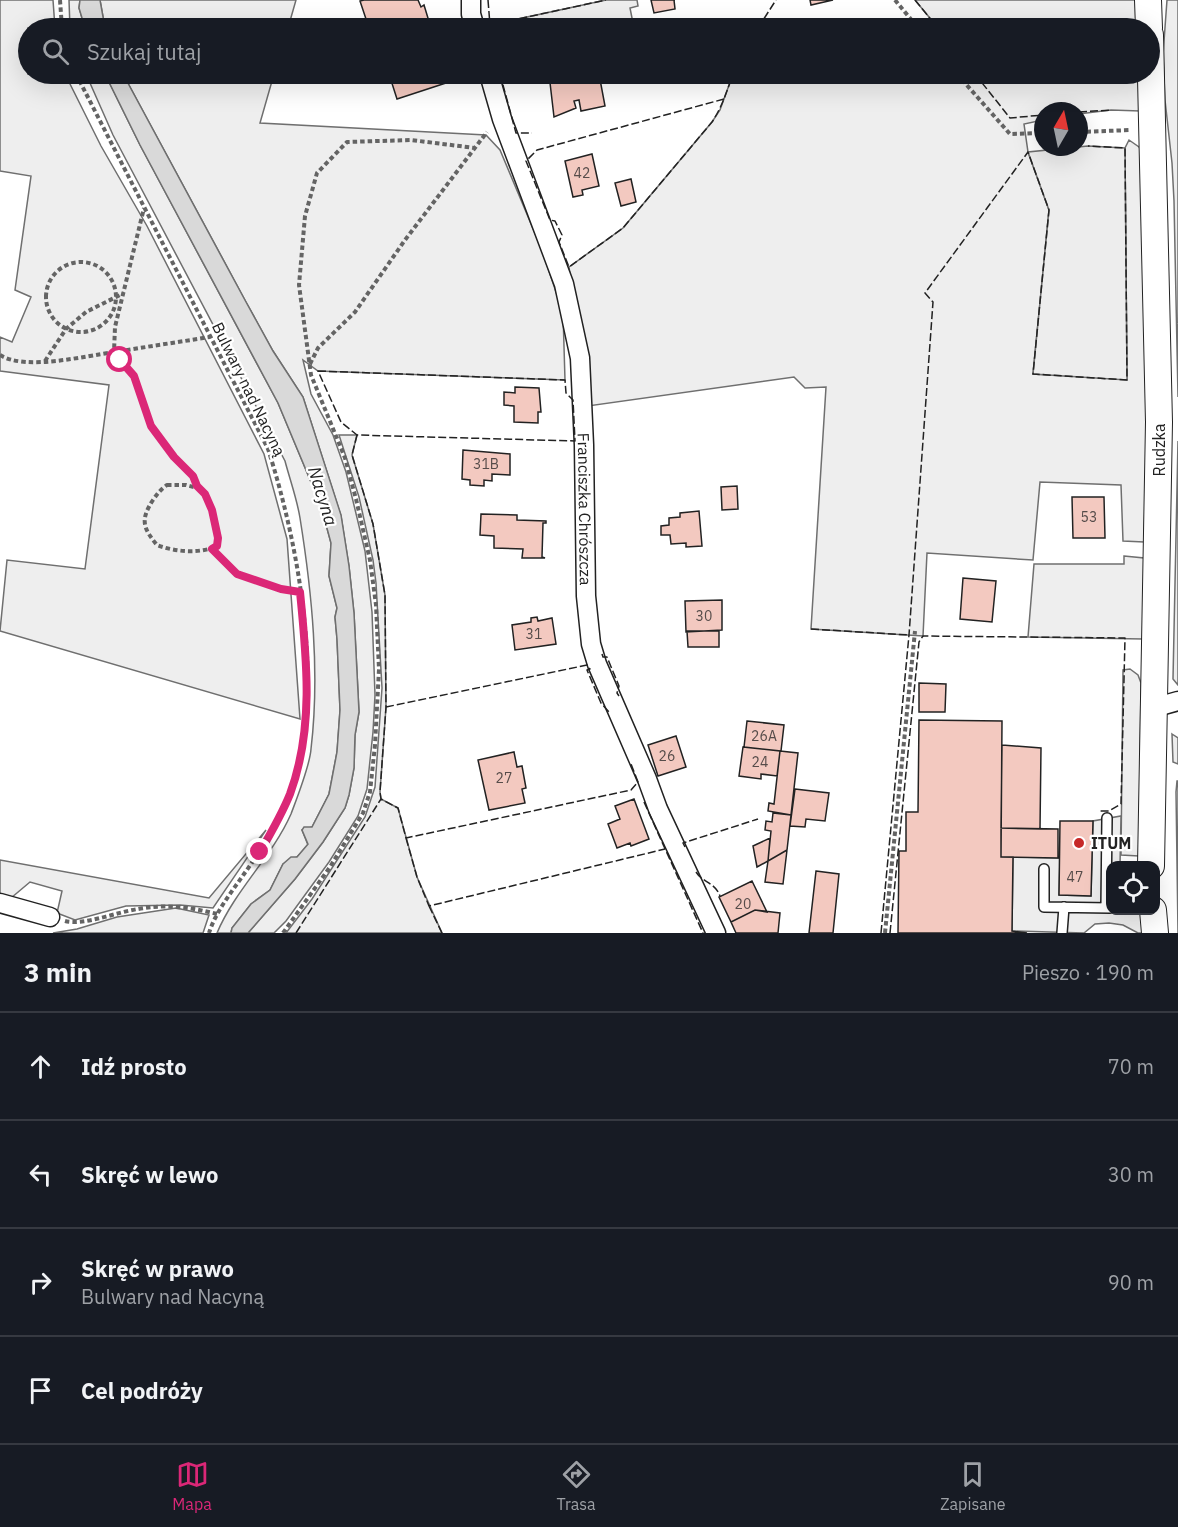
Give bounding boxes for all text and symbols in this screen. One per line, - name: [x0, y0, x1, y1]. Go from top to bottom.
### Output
- search box: [18, 18, 1160, 84]
- icon: search: [39, 35, 72, 68]
- text: Szukaj tutaj: [87, 37, 202, 66]
- north arrow: [1034, 102, 1088, 156]
- house number: 42: [574, 164, 590, 182]
- street label: Bulwary nad Nacyną: [208, 319, 290, 460]
- route start: [106, 346, 132, 372]
- street label: Rudzka: [1149, 423, 1169, 476]
- street label: Franciszka Chrószcza: [573, 432, 596, 586]
- house number: 31B: [473, 455, 499, 473]
- water label: Nacyna: [303, 463, 343, 529]
- house number: 53: [1081, 508, 1097, 526]
- house number: 30: [696, 607, 712, 625]
- house number: 31: [526, 625, 542, 643]
- house number: 26A: [751, 727, 777, 745]
- house number: 26: [659, 747, 675, 765]
- house number: 24: [752, 753, 768, 771]
- house number: 27: [496, 769, 512, 787]
- place label: ITUM: [1091, 833, 1131, 853]
- marker: ITUM: [1072, 836, 1086, 850]
- route end: [246, 838, 272, 864]
- map controls: [1106, 861, 1160, 915]
- button: locate: [1106, 861, 1160, 915]
- house number: 47: [1067, 868, 1083, 886]
- house number: 20: [735, 895, 751, 913]
- text: 3 min: [24, 955, 92, 989]
- text: Pieszo · 190 m: [1022, 959, 1154, 986]
- icon: ahead: [24, 1050, 57, 1083]
- text: Idź prosto: [81, 1052, 187, 1081]
- text: 70 m: [1108, 1053, 1154, 1080]
- icon: left: [24, 1158, 57, 1191]
- text: Skręć w lewo: [81, 1160, 218, 1189]
- text: 30 m: [1108, 1161, 1154, 1188]
- text: Skręć w prawo: [81, 1254, 234, 1283]
- icon: right: [24, 1266, 57, 1299]
- text: 90 m: [1108, 1269, 1154, 1296]
- text: Bulwary nad Nacyną: [81, 1283, 264, 1310]
- icon: arrive: [24, 1374, 57, 1407]
- text: Cel podróży: [81, 1376, 203, 1405]
- tab: Mapa: [172, 1458, 212, 1514]
- tab: Trasa: [556, 1458, 596, 1514]
- tab: Zapisane: [940, 1458, 1006, 1514]

